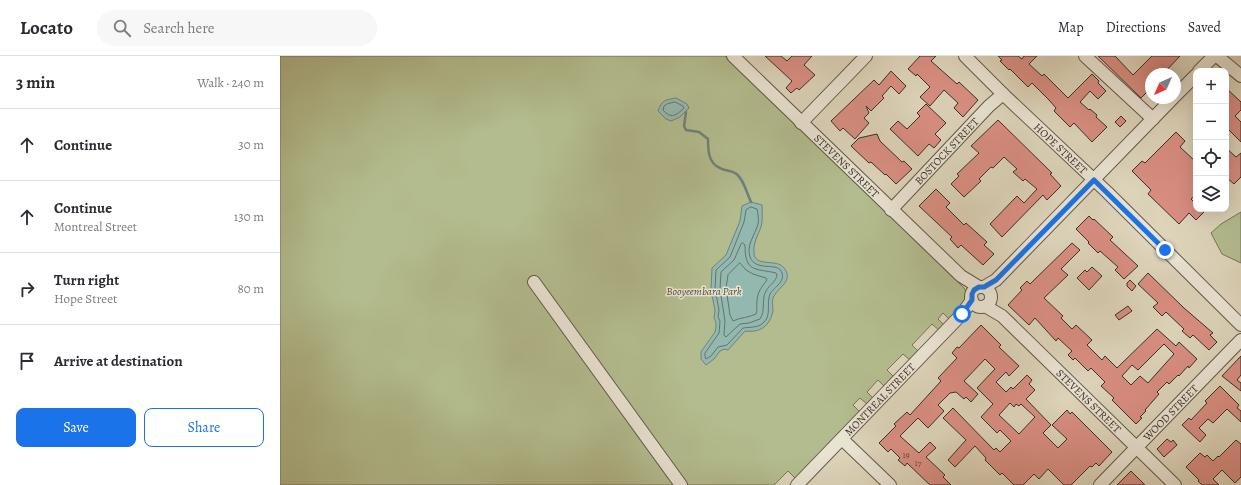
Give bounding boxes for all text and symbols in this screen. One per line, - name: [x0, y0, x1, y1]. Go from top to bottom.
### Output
- search box: [97, 10, 377, 46]
- text: Locato: [20, 15, 73, 41]
- icon: search: [111, 17, 133, 39]
- text: Search here: [143, 18, 215, 38]
- text: Map: [1058, 18, 1084, 37]
- text: Directions: [1106, 18, 1166, 37]
- text: Saved: [1188, 18, 1221, 37]
- north arrow: [1145, 68, 1181, 104]
- map controls: [1193, 68, 1229, 212]
- button: +: [1193, 68, 1229, 104]
- text: 3 min: [16, 71, 55, 94]
- text: Walk · 240 m: [197, 74, 264, 91]
- button: −: [1193, 104, 1229, 140]
- street label: BOSTOCK STREET: [912, 115, 982, 188]
- street label: HOPE STREET: [1030, 120, 1090, 178]
- street label: STEVENS STREET: [810, 131, 882, 201]
- icon: ahead: [16, 134, 38, 156]
- text: Continue: [54, 135, 112, 155]
- text: 30 m: [238, 136, 264, 153]
- button: locate: [1193, 140, 1229, 176]
- button: layers: [1193, 176, 1229, 212]
- text: Continue: [54, 198, 112, 218]
- icon: ahead: [16, 206, 38, 228]
- text: 130 m: [234, 208, 264, 225]
- text: Montreal Street: [54, 218, 137, 235]
- route end: [1156, 241, 1174, 259]
- text: Turn right: [54, 270, 119, 290]
- icon: right: [16, 278, 38, 300]
- text: 80 m: [237, 280, 264, 297]
- park label: Booyeembara Park: [666, 284, 742, 299]
- text: Hope Street: [54, 290, 117, 307]
- route start: [953, 305, 971, 323]
- icon: arrive: [16, 350, 38, 372]
- text: Arrive at destination: [54, 351, 183, 371]
- street label: MONTREAL STREET: [841, 360, 919, 439]
- street label: STEVENS STREET: [1053, 366, 1124, 436]
- street label: WOOD STREET: [1139, 382, 1202, 445]
- button: Save: [16, 408, 136, 447]
- button: Share: [144, 408, 264, 447]
- house number: 19: [902, 449, 910, 461]
- house number: 17: [915, 457, 922, 469]

